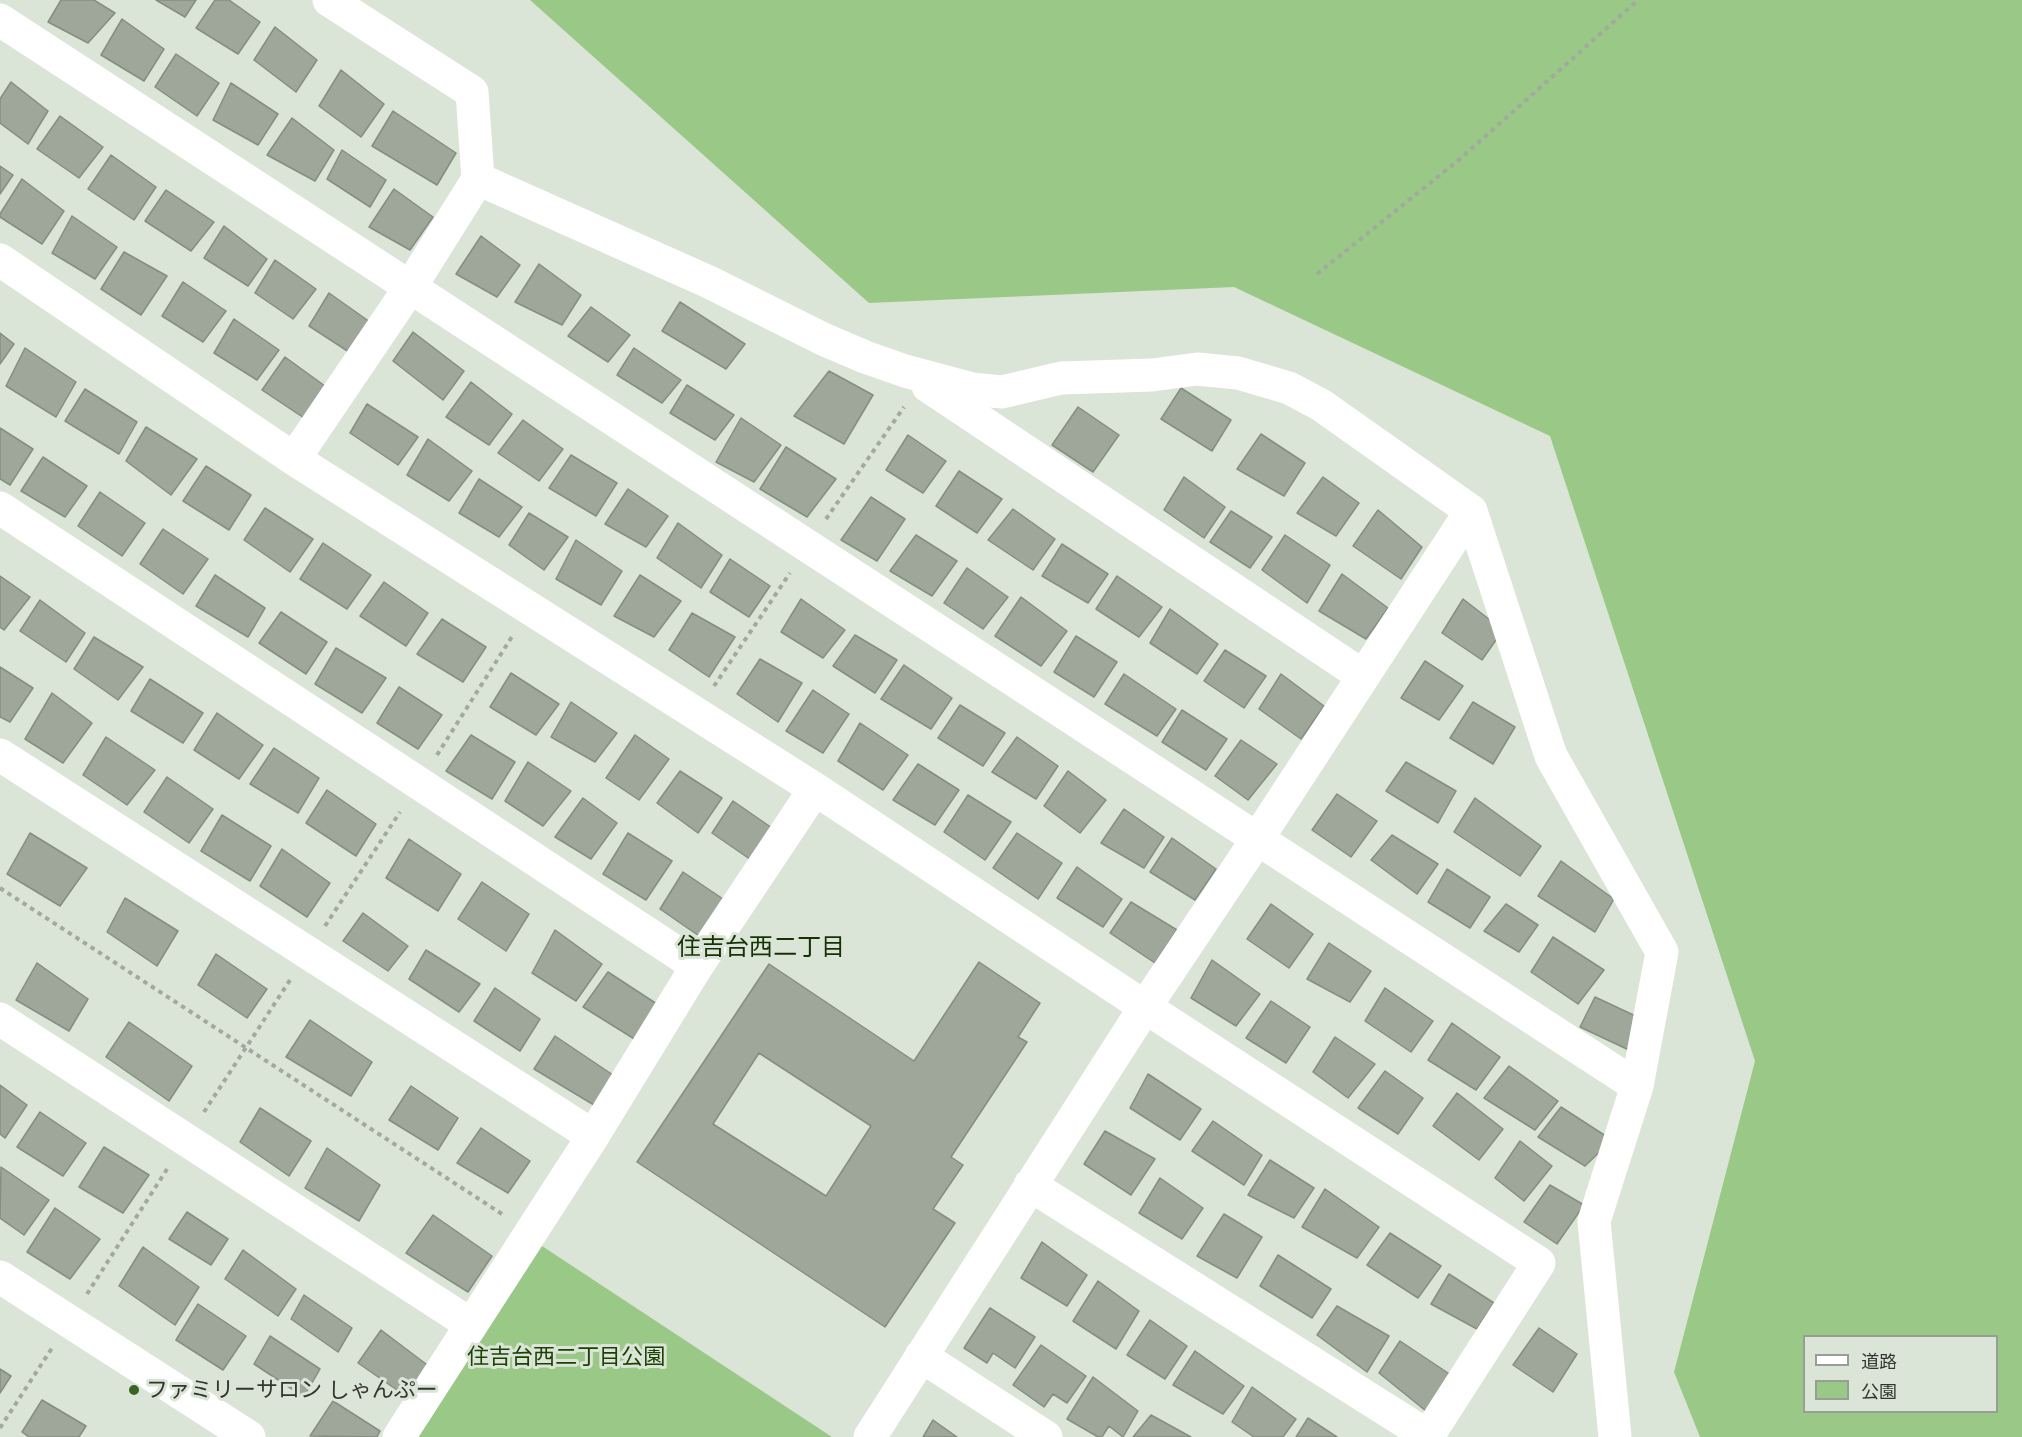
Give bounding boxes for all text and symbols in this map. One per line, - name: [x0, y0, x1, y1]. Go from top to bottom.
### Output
- district label: 住吉台西二丁目: [677, 934, 845, 962]
- legend: [1803, 1335, 1998, 1413]
- park label: 住吉台西二丁目公園: [467, 1344, 665, 1370]
- text: 道路: [1861, 1350, 1897, 1373]
- place label: ファミリーサロン しゃんぷー: [146, 1377, 438, 1403]
- text: 公園: [1861, 1380, 1897, 1403]
- marker: ファミリーサロン しゃんぷー: [127, 1383, 141, 1397]

